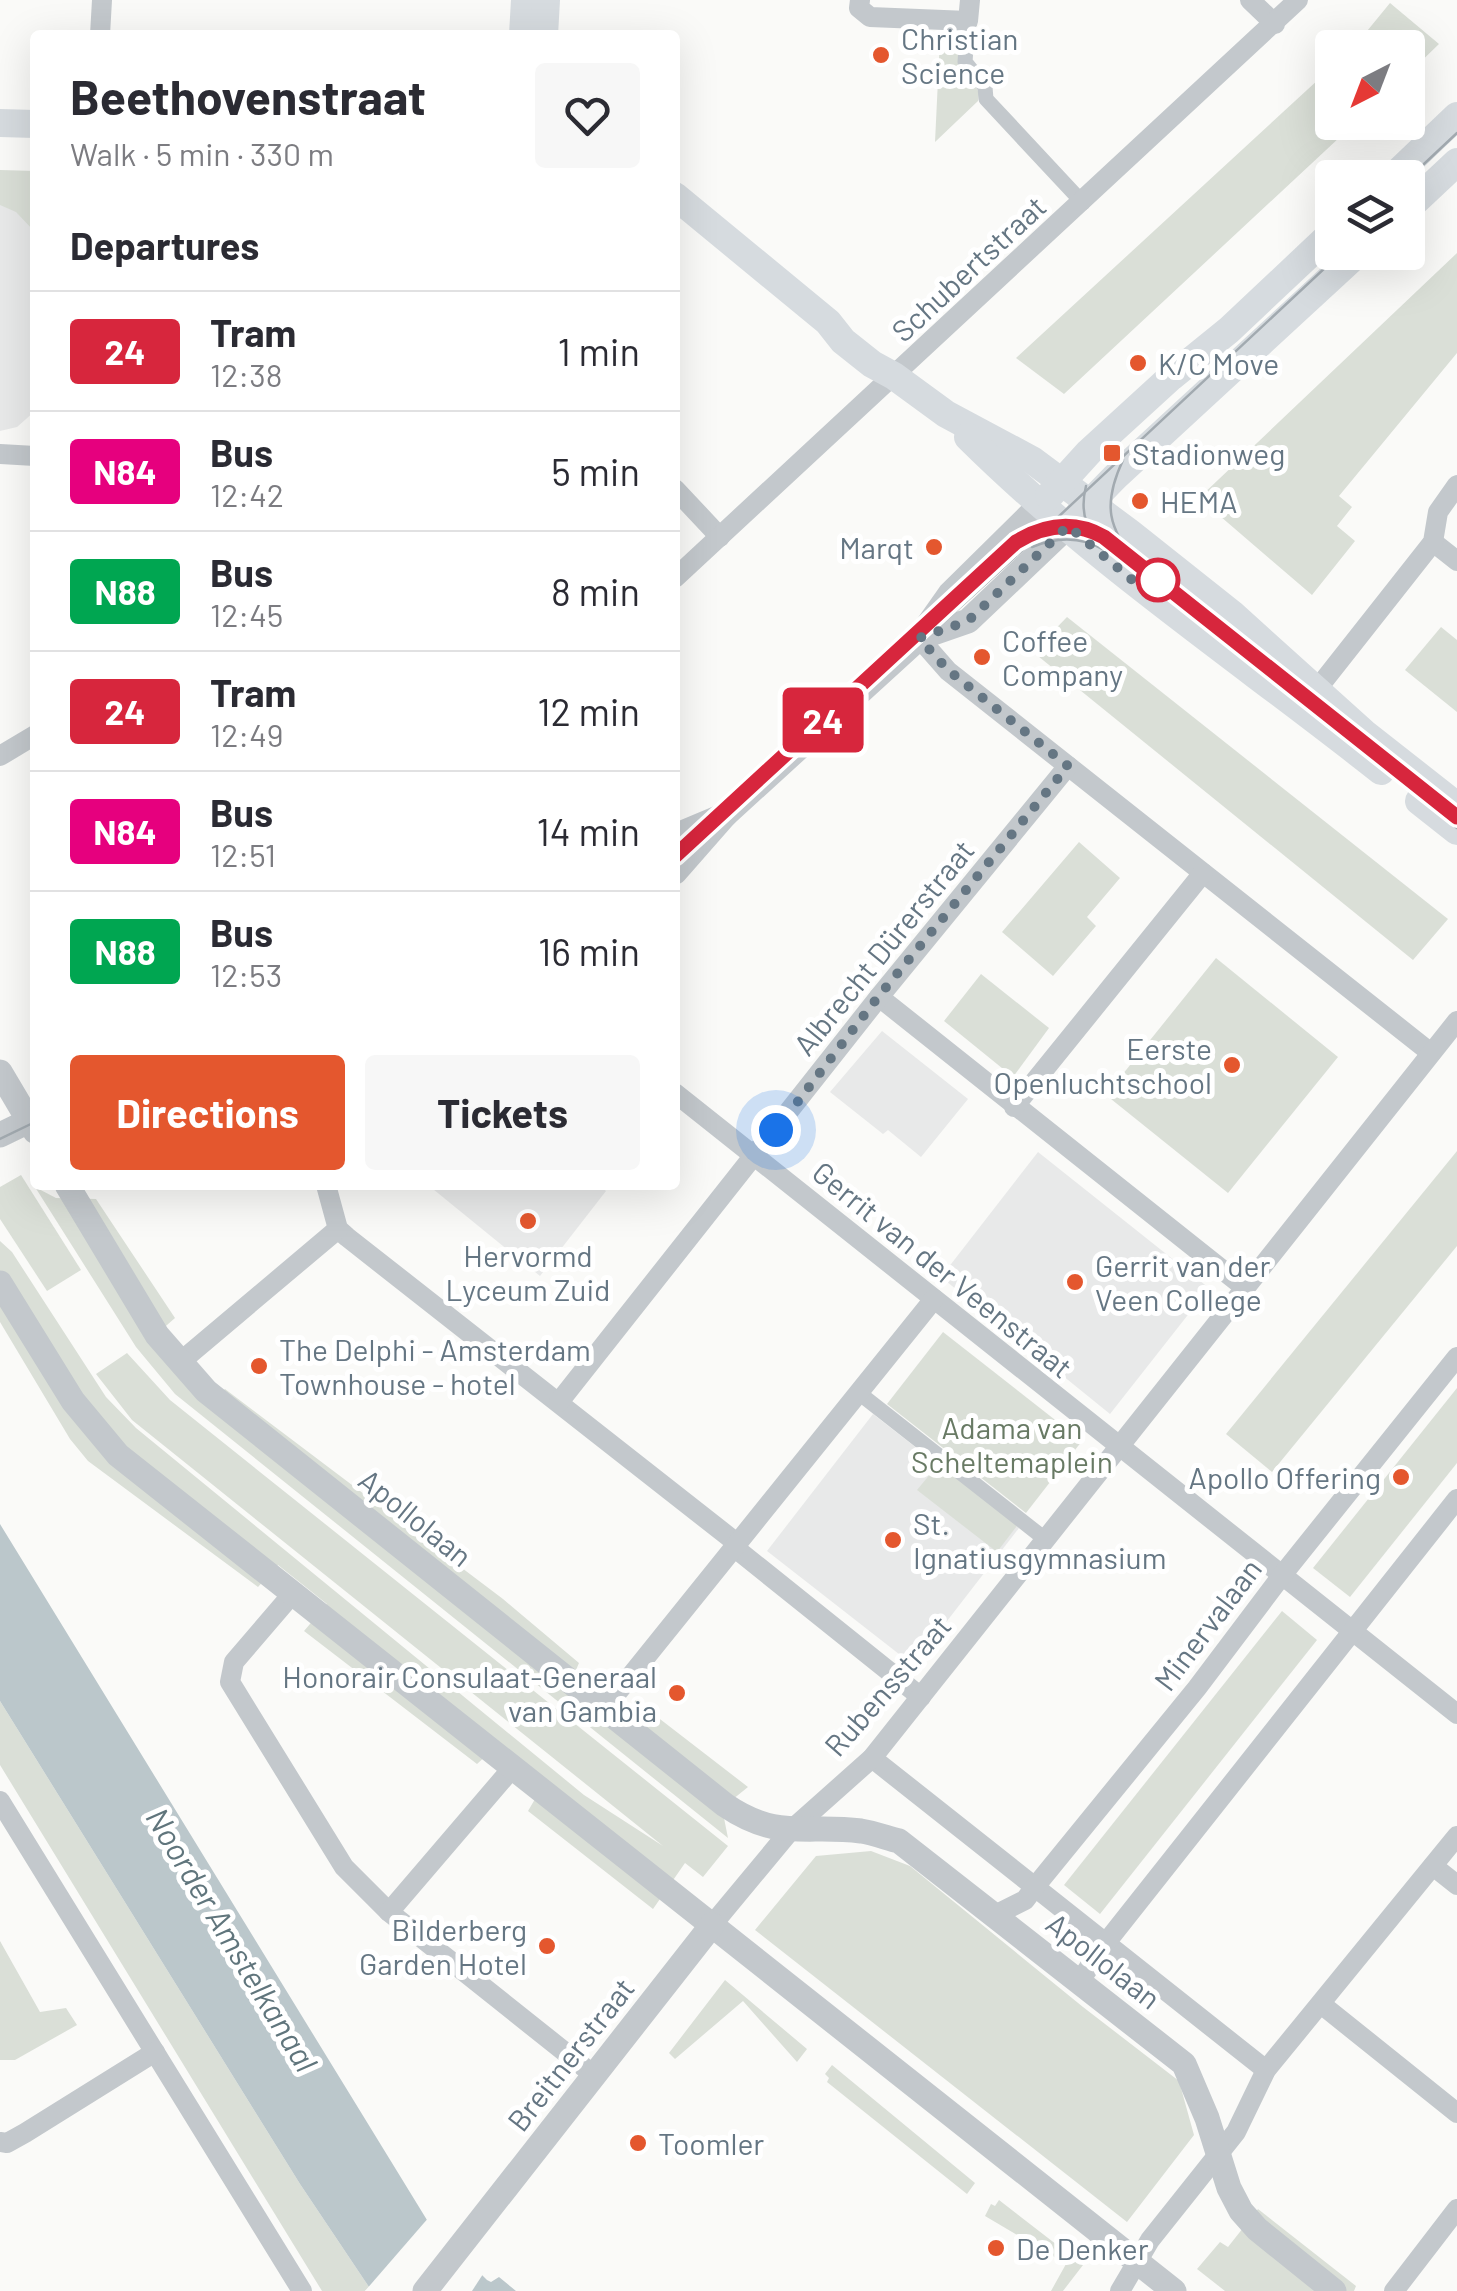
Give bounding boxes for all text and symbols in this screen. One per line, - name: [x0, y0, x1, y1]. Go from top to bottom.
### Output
- place label: Christian Science: [901, 20, 1018, 90]
- north arrow: [1315, 30, 1425, 140]
- map controls: [1315, 30, 1425, 270]
- marker: Christian Science: [870, 44, 892, 66]
- button: heart: [535, 63, 640, 168]
- text: Beethovenstraat: [70, 67, 426, 125]
- text: Walk · 5 min · 330 m: [70, 134, 334, 172]
- button: layers: [1315, 160, 1425, 270]
- street label: Schubertstraat: [884, 188, 1052, 348]
- text: Departures: [70, 222, 259, 268]
- text: Tram: [210, 309, 296, 355]
- text: 1 min: [558, 328, 640, 374]
- text: 24: [105, 330, 145, 372]
- place label: K/C Move: [1158, 345, 1279, 381]
- marker: K/C Move: [1127, 352, 1149, 374]
- text: 12:38: [210, 355, 282, 393]
- text: Bus: [210, 429, 273, 475]
- place label: Stadionweg: [1132, 435, 1285, 471]
- marker: Stadionweg: [1101, 442, 1123, 464]
- text: 5 min: [551, 448, 640, 494]
- text: N84: [93, 450, 157, 492]
- text: 12:42: [210, 475, 284, 513]
- place label: HEMA: [1160, 483, 1237, 519]
- marker: HEMA: [1129, 490, 1151, 512]
- place label: Marqt: [839, 529, 914, 565]
- marker: Marqt: [923, 536, 945, 558]
- text: Bus: [210, 549, 273, 595]
- unlabelled marker: [1137, 559, 1179, 601]
- text: 8 min: [551, 568, 640, 614]
- text: N88: [94, 570, 156, 612]
- text: 12:45: [210, 595, 283, 633]
- place label: Coffee Company: [1002, 622, 1123, 692]
- marker: Coffee Company: [971, 646, 993, 668]
- text: Tram: [210, 669, 296, 715]
- text: 12 min: [537, 688, 640, 734]
- line badge: 24: [778, 688, 868, 752]
- text: 24: [105, 690, 145, 732]
- text: 24: [803, 699, 843, 741]
- text: 12:49: [210, 715, 284, 753]
- text: Bus: [210, 789, 273, 835]
- text: 14 min: [537, 808, 640, 854]
- text: N84: [93, 810, 157, 852]
- street label: Albrecht Dürerstraat: [785, 832, 981, 1062]
- text: 12:51: [210, 835, 276, 873]
- text: Bus: [210, 909, 273, 955]
- text: 16 min: [538, 928, 640, 974]
- text: N88: [94, 930, 156, 972]
- text: 12:53: [210, 955, 282, 993]
- place label: Eerste Openluchtschool: [994, 1030, 1212, 1100]
- marker: Eerste Openluchtschool: [1221, 1054, 1243, 1076]
- button: Directions: [70, 1055, 345, 1170]
- button: Tickets: [365, 1055, 640, 1170]
- your location: [751, 1105, 801, 1155]
- street label: Gerrit van der Veenstraat: [806, 1153, 1080, 1385]
- marker: Hervormd Lyceum Zuid: [517, 1210, 539, 1232]
- place label: Hervormd Lyceum Zuid: [446, 1237, 610, 1307]
- place label: Gerrit van der Veen College: [1095, 1247, 1271, 1317]
- marker: Gerrit van der Veen College: [1064, 1271, 1086, 1293]
- place label: The Delphi - Amsterdam Townhouse - hotel: [279, 1331, 591, 1401]
- marker: The Delphi - Amsterdam Townhouse - hotel: [248, 1355, 270, 1377]
- park label: Adama van Scheltemaplein: [911, 1409, 1113, 1479]
- place label: Apollo Offering: [1189, 1459, 1381, 1495]
- street label: Apollolaan: [352, 1461, 480, 1573]
- marker: Apollo Offering: [1390, 1466, 1412, 1488]
- place label: St. Ignatiusgymnasium: [913, 1505, 1166, 1575]
- marker: St. Ignatiusgymnasium: [882, 1529, 904, 1551]
- street label: Minervalaan: [1146, 1551, 1268, 1697]
- street label: Rubensstraat: [816, 1607, 958, 1763]
- place label: Honorair Consulaat-Generaal van Gambia: [282, 1658, 657, 1728]
- marker: Honorair Consulaat-Generaal van Gambia: [666, 1682, 688, 1704]
- water label: Noorder Amstelkanaal: [139, 1800, 327, 2078]
- street label: Apollolaan: [1040, 1904, 1168, 2016]
- place label: Bilderberg Garden Hotel: [359, 1911, 527, 1981]
- marker: Bilderberg Garden Hotel: [536, 1935, 558, 1957]
- street label: Breitnerstraat: [499, 1970, 641, 2138]
- place label: Toomler: [658, 2125, 764, 2161]
- marker: Toomler: [627, 2132, 649, 2154]
- place label: De Denker: [1016, 2230, 1149, 2266]
- marker: De Denker: [985, 2237, 1007, 2259]

